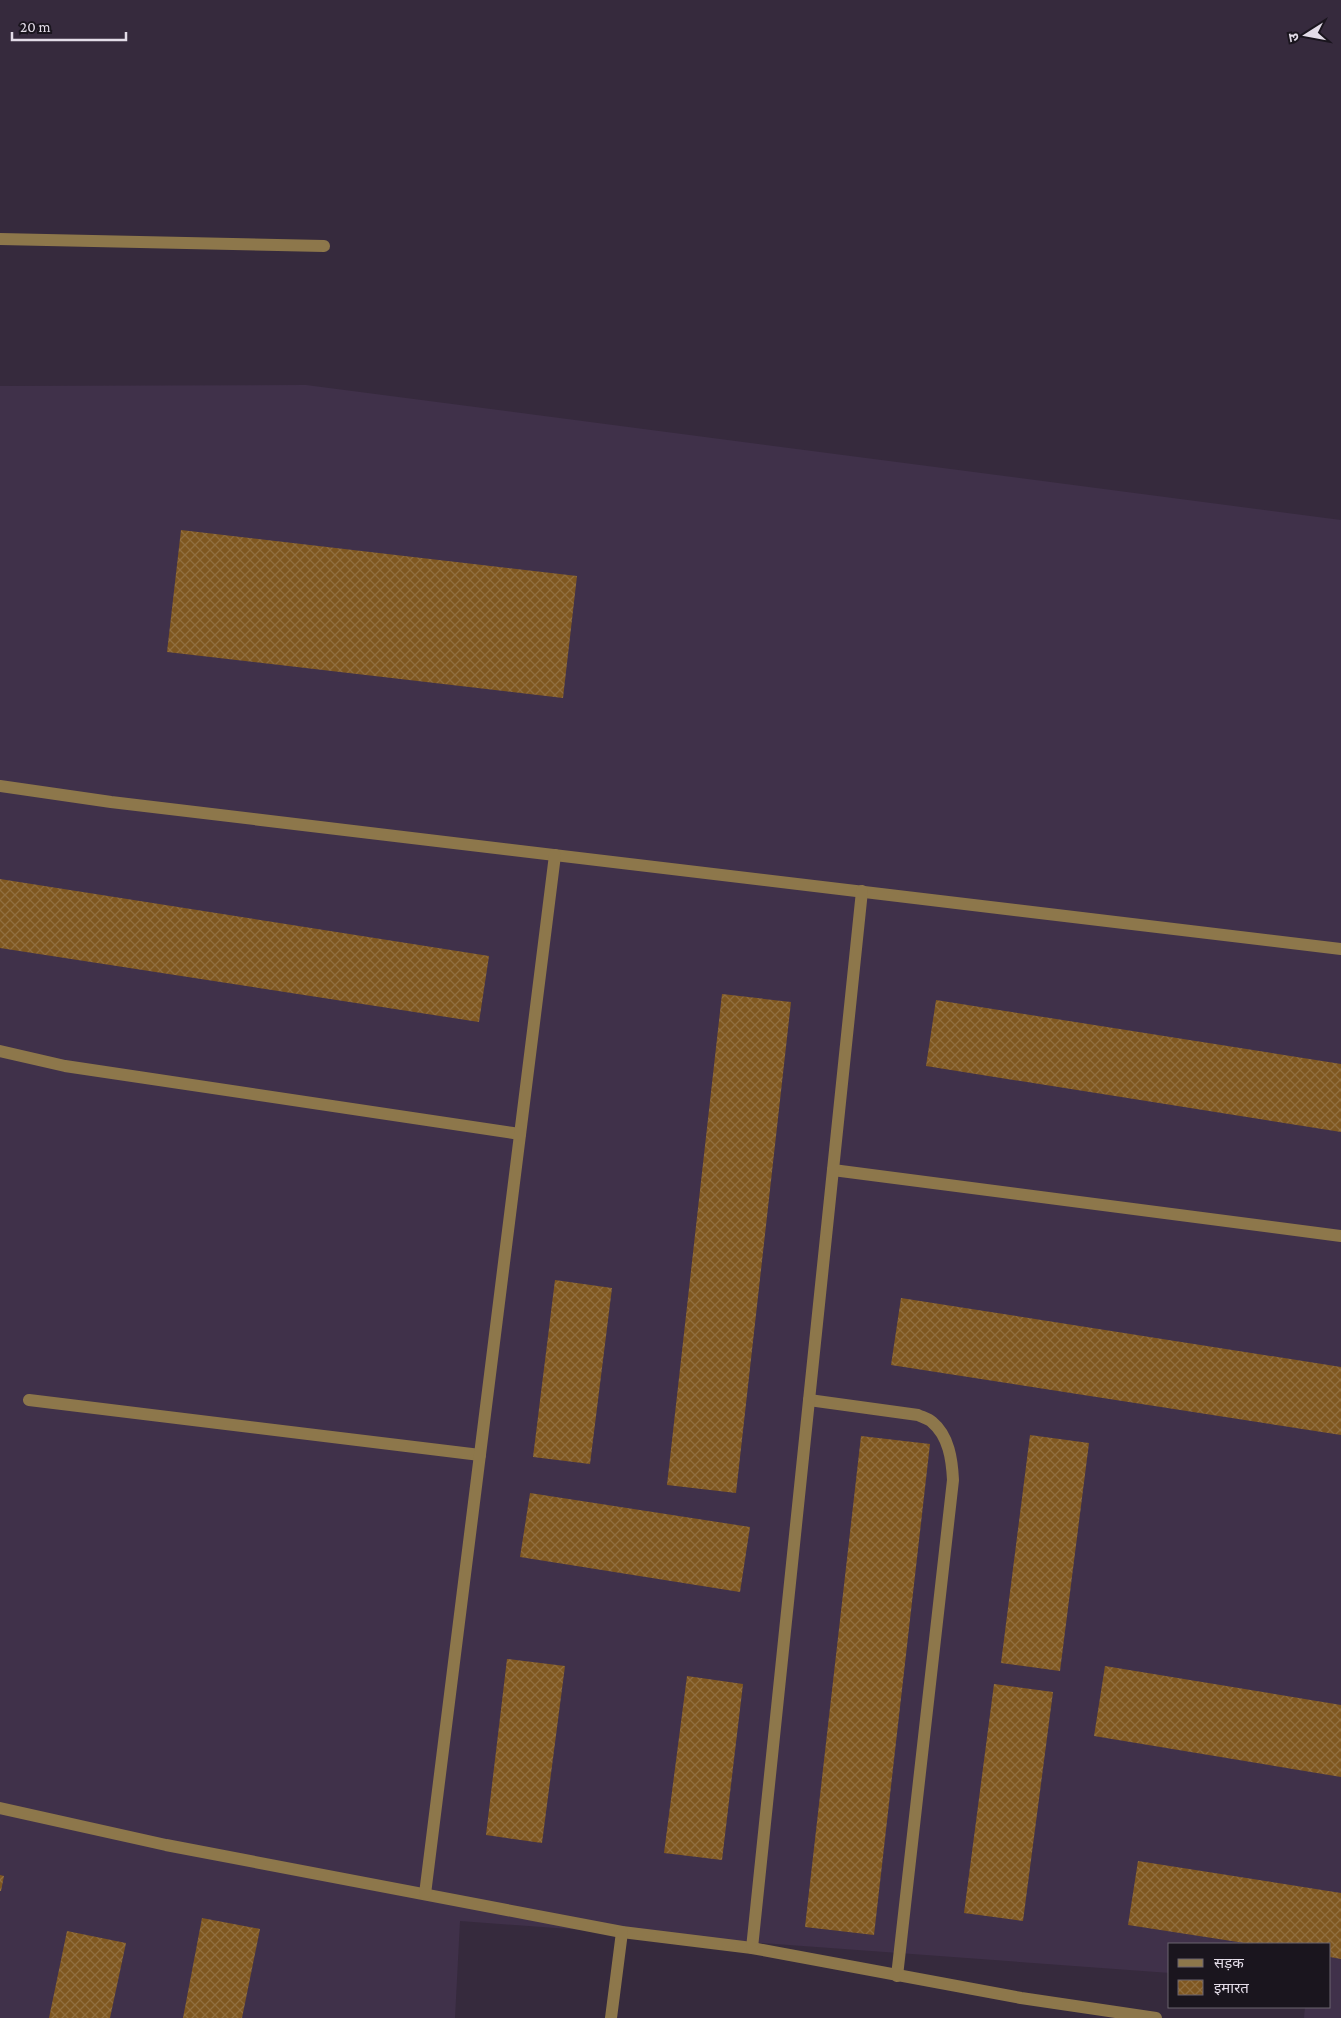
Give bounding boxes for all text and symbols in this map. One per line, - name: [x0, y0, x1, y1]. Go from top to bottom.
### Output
- scale bar: [12, 10, 126, 42]
- north arrow: [1281, 10, 1331, 60]
- text: 20 m: [20, 19, 51, 35]
- text: उ: [1284, 31, 1302, 43]
- legend: [1168, 1943, 1331, 2008]
- text: सड़क: [1214, 1955, 1244, 1971]
- text: इमारत: [1214, 1980, 1249, 1996]

